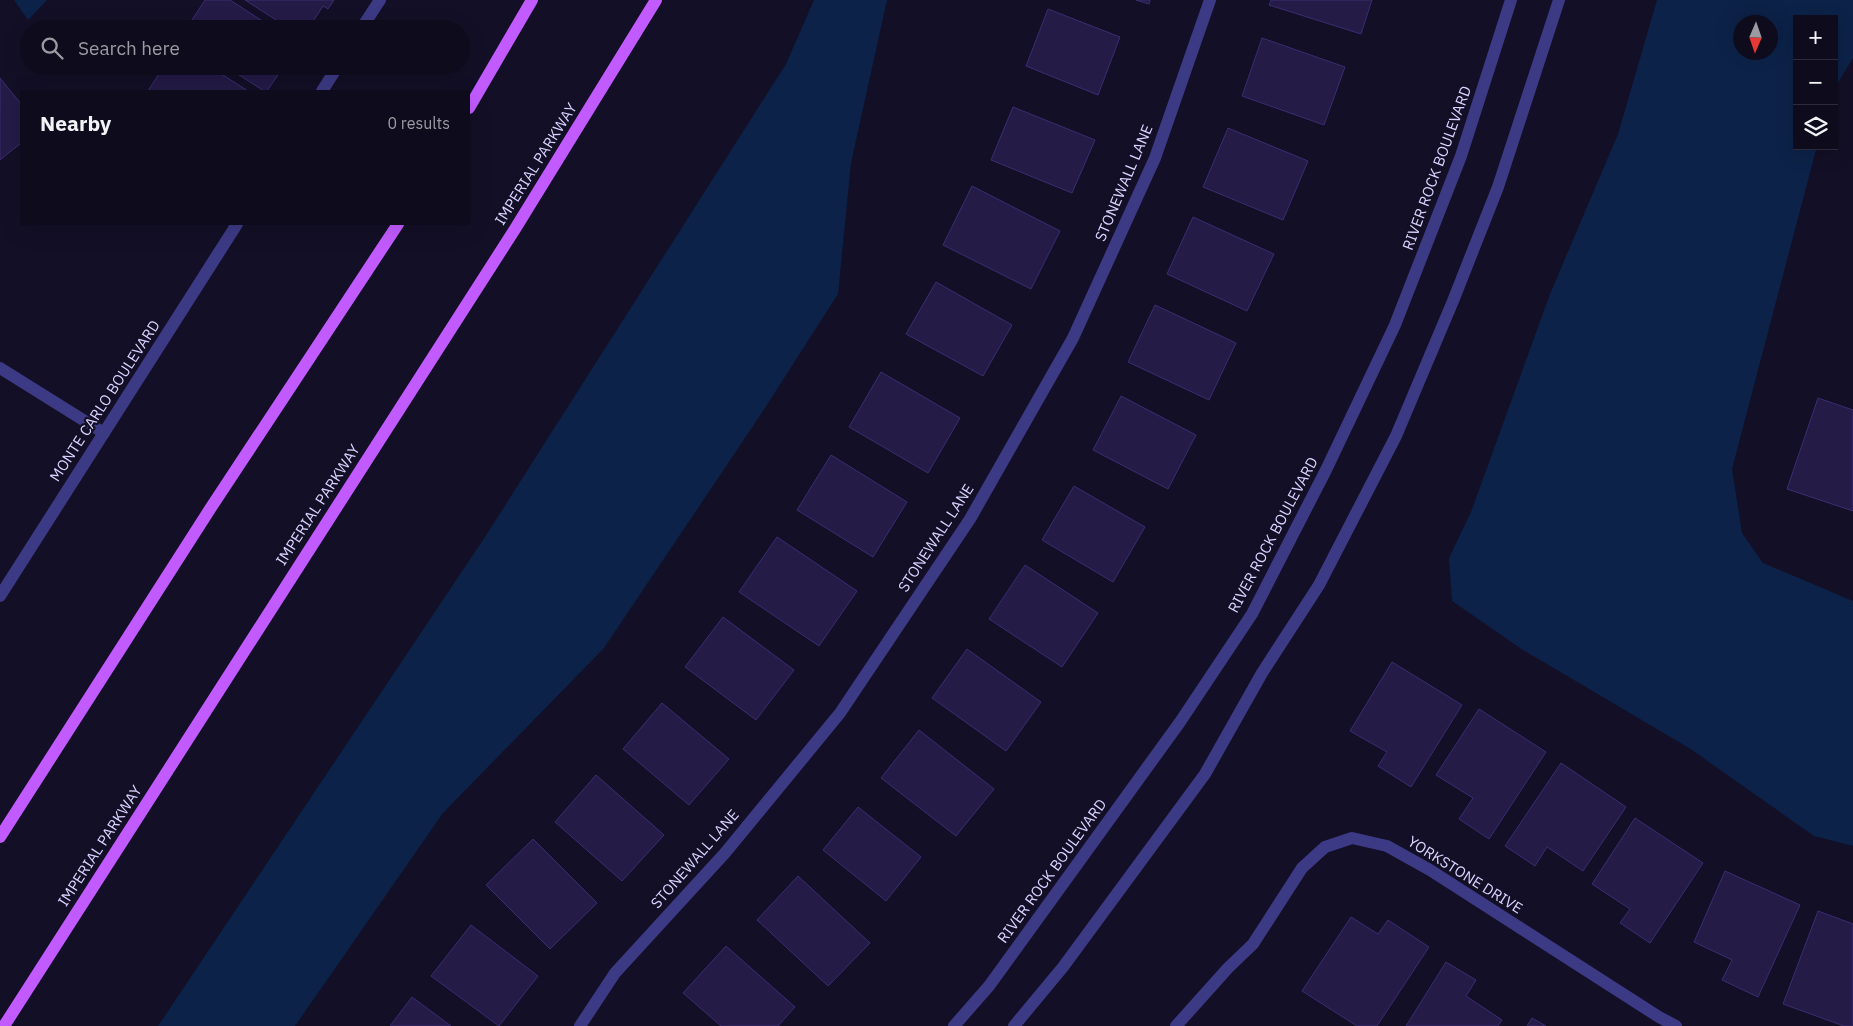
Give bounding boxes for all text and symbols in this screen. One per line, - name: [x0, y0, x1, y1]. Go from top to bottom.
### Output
- north arrow: [1733, 15, 1778, 60]
- map controls: [1793, 15, 1838, 150]
- button: +: [1793, 15, 1838, 60]
- search box: [20, 20, 470, 75]
- icon: search: [38, 34, 66, 62]
- text: Search here: [78, 36, 180, 60]
- button: −: [1793, 60, 1838, 105]
- street label: RIVER ROCK BOULEVARD: [1398, 83, 1475, 253]
- street label: IMPERIAL PARKWAY: [490, 99, 581, 228]
- button: layers: [1793, 105, 1838, 150]
- text: Nearby: [40, 109, 111, 137]
- text: 0 results: [387, 113, 450, 133]
- street label: STONEWALL LANE: [1090, 122, 1157, 244]
- street label: MONTE CARLO BOULEVARD: [45, 316, 164, 485]
- street label: IMPERIAL PARKWAY: [271, 441, 364, 569]
- street label: RIVER ROCK BOULEVARD: [1223, 454, 1322, 616]
- street label: STONEWALL LANE: [894, 480, 978, 595]
- street label: IMPERIAL PARKWAY: [53, 782, 146, 910]
- street label: RIVER ROCK BOULEVARD: [993, 795, 1110, 946]
- street label: STONEWALL LANE: [646, 805, 743, 912]
- street label: YORKSTONE DRIVE: [1404, 832, 1526, 918]

